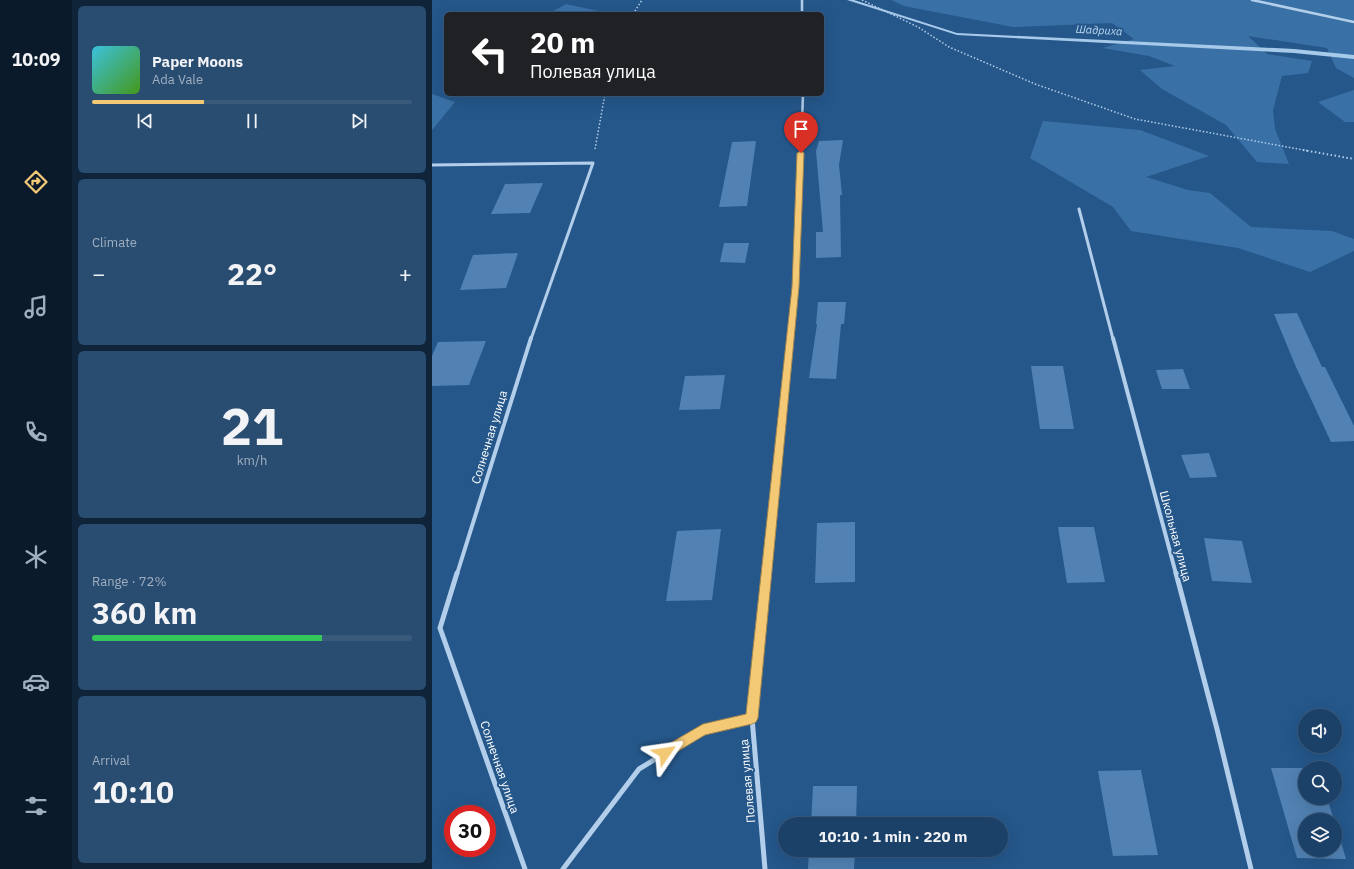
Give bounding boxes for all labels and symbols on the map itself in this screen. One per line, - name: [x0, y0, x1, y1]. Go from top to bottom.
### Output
- water label: Шадриха: [1075, 22, 1123, 38]
- pin: [784, 112, 818, 153]
- street label: Солнечная улица: [468, 388, 511, 486]
- street label: Школьная улица: [1157, 489, 1196, 584]
- street label: Солнечная улица: [477, 719, 523, 816]
- position arrow: [644, 732, 686, 774]
- street label: Полевая улица: [736, 738, 758, 823]
- speed limit sign: 30: [444, 805, 496, 857]

